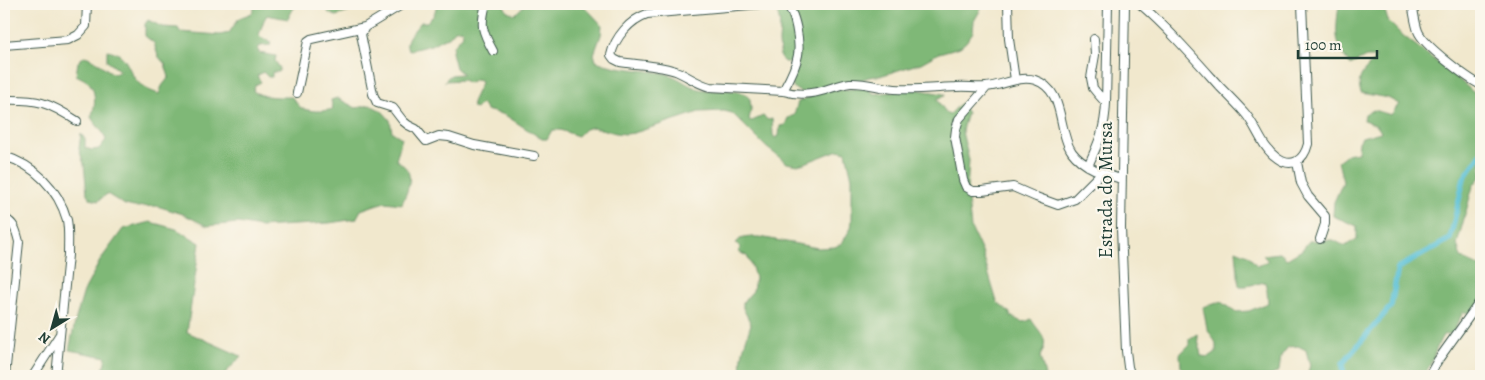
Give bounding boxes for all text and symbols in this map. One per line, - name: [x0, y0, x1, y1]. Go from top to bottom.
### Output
- scale bar: [1298, 28, 1376, 60]
- text: 100 m: [1305, 35, 1342, 55]
- street label: Estrada do Mursa: [1093, 121, 1119, 259]
- north arrow: [28, 302, 78, 352]
- text: N: [35, 327, 54, 349]

